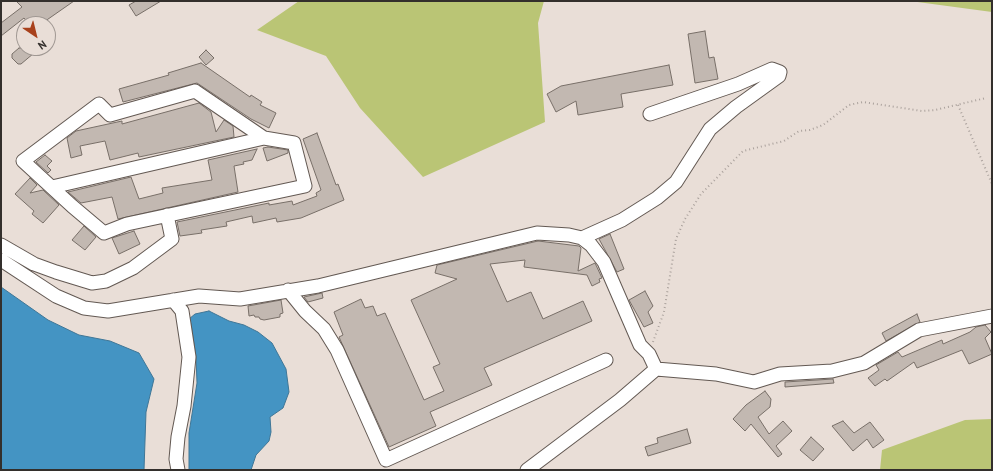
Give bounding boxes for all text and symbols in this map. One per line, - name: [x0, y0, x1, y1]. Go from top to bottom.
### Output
- north arrow: [16, 16, 56, 56]
- text: N: [35, 37, 49, 53]

